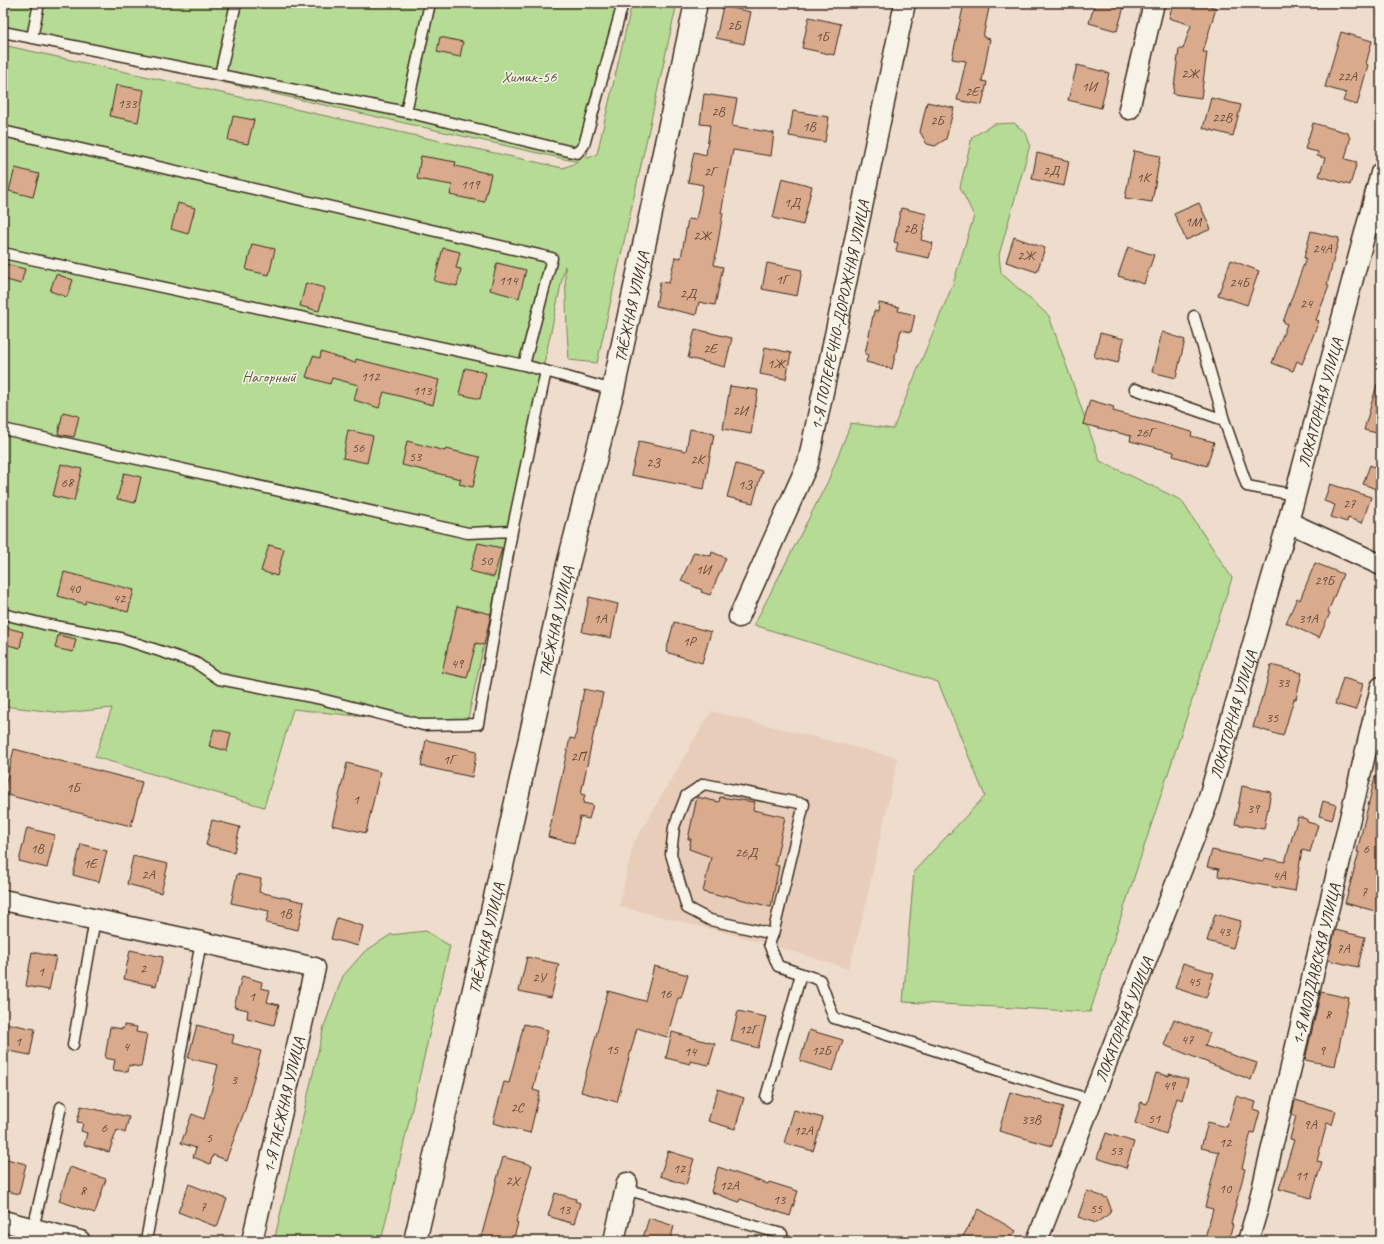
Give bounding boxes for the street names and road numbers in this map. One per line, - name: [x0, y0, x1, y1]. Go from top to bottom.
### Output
- street label: 1-Я ПОПЕРЕЧНО-ДОРОЖНАЯ УЛИЦА: [806, 198, 874, 432]
- street label: ТАЁЖНАЯ УЛИЦА: [610, 249, 654, 364]
- street label: ЛОКАТОРНАЯ УЛИЦА: [1294, 335, 1348, 469]
- street label: ТАЁЖНАЯ УЛИЦА: [535, 564, 579, 679]
- street label: ЛОКАТОРНАЯ УЛИЦА: [1206, 647, 1262, 781]
- street label: ТАЁЖНАЯ УЛИЦА: [464, 880, 509, 996]
- street label: 1-Я МОЛДАВСКАЯ УЛИЦА: [1288, 881, 1345, 1047]
- street label: ЛОКАТОРНАЯ УЛИЦА: [1091, 953, 1158, 1085]
- street label: 1-Я ТАЕЖНАЯ УЛИЦА: [259, 1035, 310, 1175]

